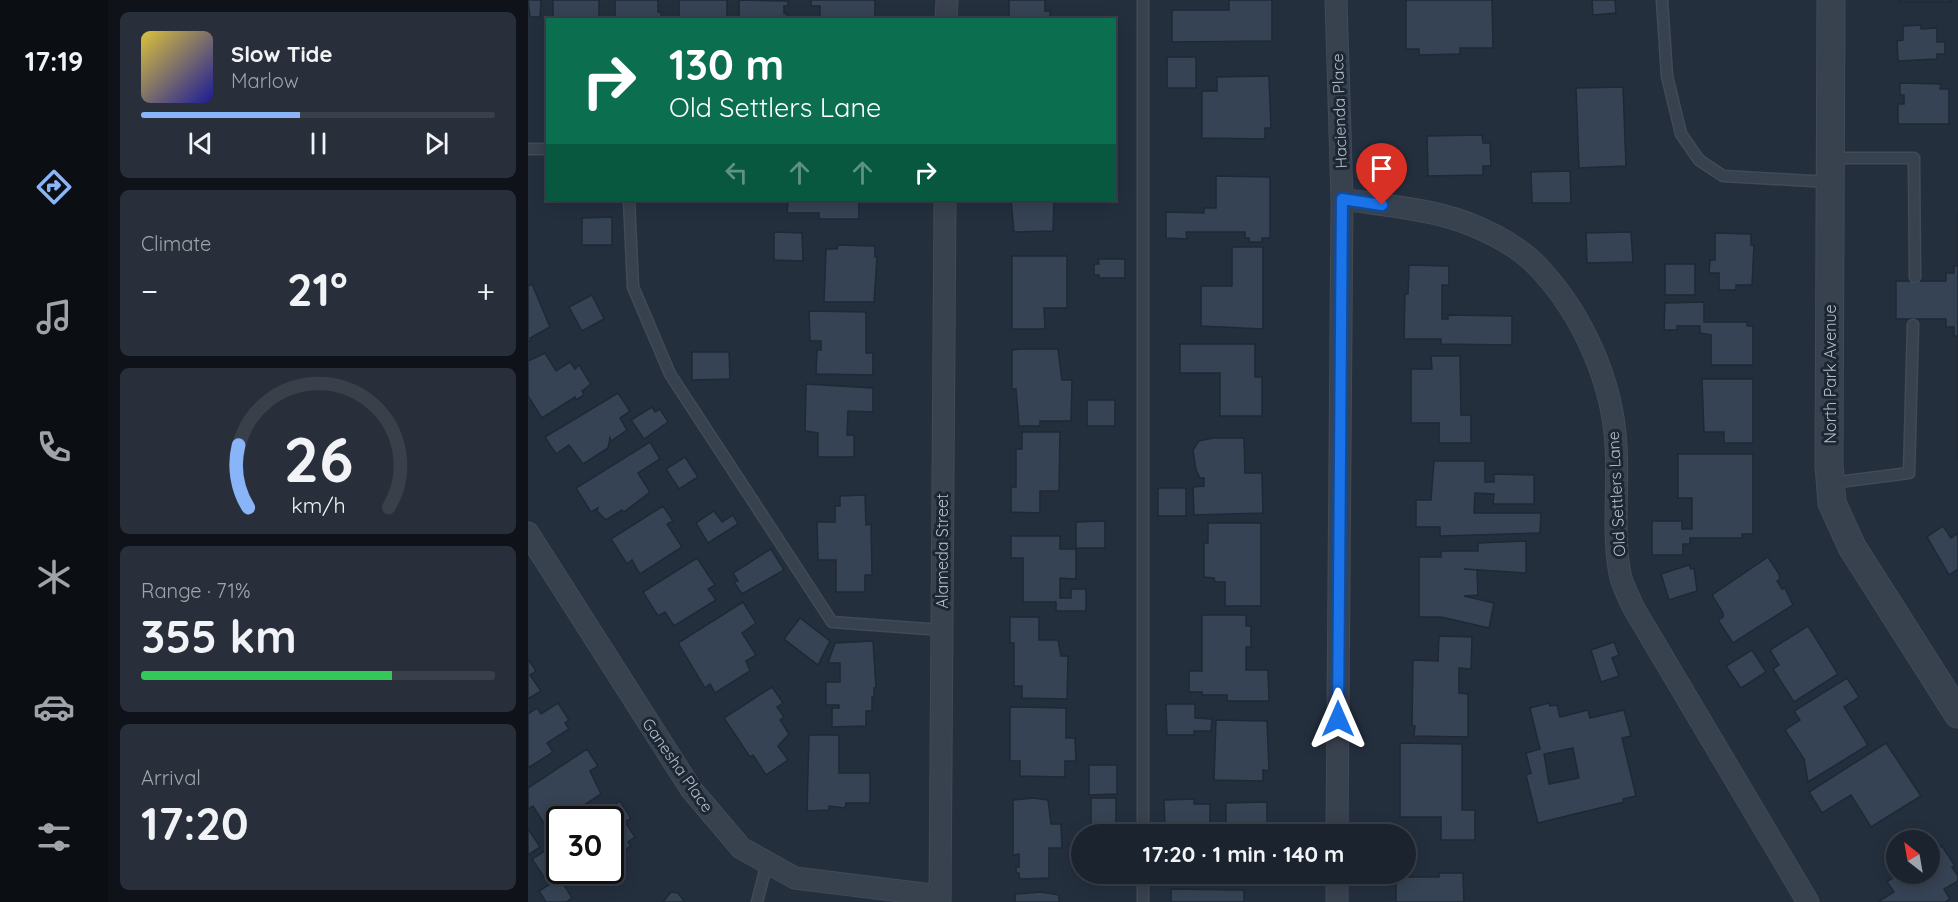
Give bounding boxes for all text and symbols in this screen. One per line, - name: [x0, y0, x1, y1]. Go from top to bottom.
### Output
- text: 130 m: [669, 38, 784, 91]
- text: Slow Tide: [231, 40, 332, 68]
- icon: right: [570, 42, 648, 120]
- text: 17:19: [25, 44, 83, 78]
- street label: Hacienda Place: [1327, 53, 1351, 169]
- text: Marlow: [231, 68, 299, 93]
- text: Old Settlers Lane: [669, 90, 881, 124]
- icon: previous: [184, 127, 217, 160]
- icon: pause: [302, 127, 335, 160]
- icon: next: [420, 127, 453, 160]
- pin: [1356, 143, 1407, 205]
- icon: arrive: [1365, 152, 1398, 185]
- icon: left: [720, 156, 753, 189]
- icon: ahead: [783, 156, 816, 189]
- icon: ahead: [846, 156, 879, 189]
- icon: right: [909, 156, 942, 189]
- icon: directions: [33, 166, 75, 208]
- text: Climate: [141, 231, 211, 256]
- text: 21°: [287, 261, 348, 317]
- text: −: [141, 270, 158, 311]
- text: +: [476, 270, 495, 311]
- icon: music: [33, 296, 75, 338]
- street label: North Park Avenue: [1820, 304, 1840, 444]
- text: 26: [283, 420, 353, 498]
- icon: phone: [33, 426, 75, 468]
- street label: Old Settlers Lane: [1603, 431, 1629, 557]
- text: km/h: [291, 492, 345, 518]
- street label: Alameda Street: [932, 494, 952, 608]
- icon: climate: [33, 556, 75, 598]
- text: Range · 71%: [141, 578, 251, 603]
- text: 355 km: [141, 608, 297, 664]
- icon: car: [33, 686, 75, 728]
- position arrow: [1306, 687, 1370, 751]
- street label: Ganesha Place: [638, 714, 718, 816]
- text: Arrival: [141, 765, 201, 790]
- text: 17:20: [141, 795, 249, 851]
- speed limit sign: 30: [546, 806, 624, 884]
- icon: filters: [33, 816, 75, 858]
- north arrow: [1886, 830, 1940, 884]
- map controls: [1886, 830, 1940, 884]
- text: 17:20 · 1 min · 140 m: [1143, 840, 1344, 868]

